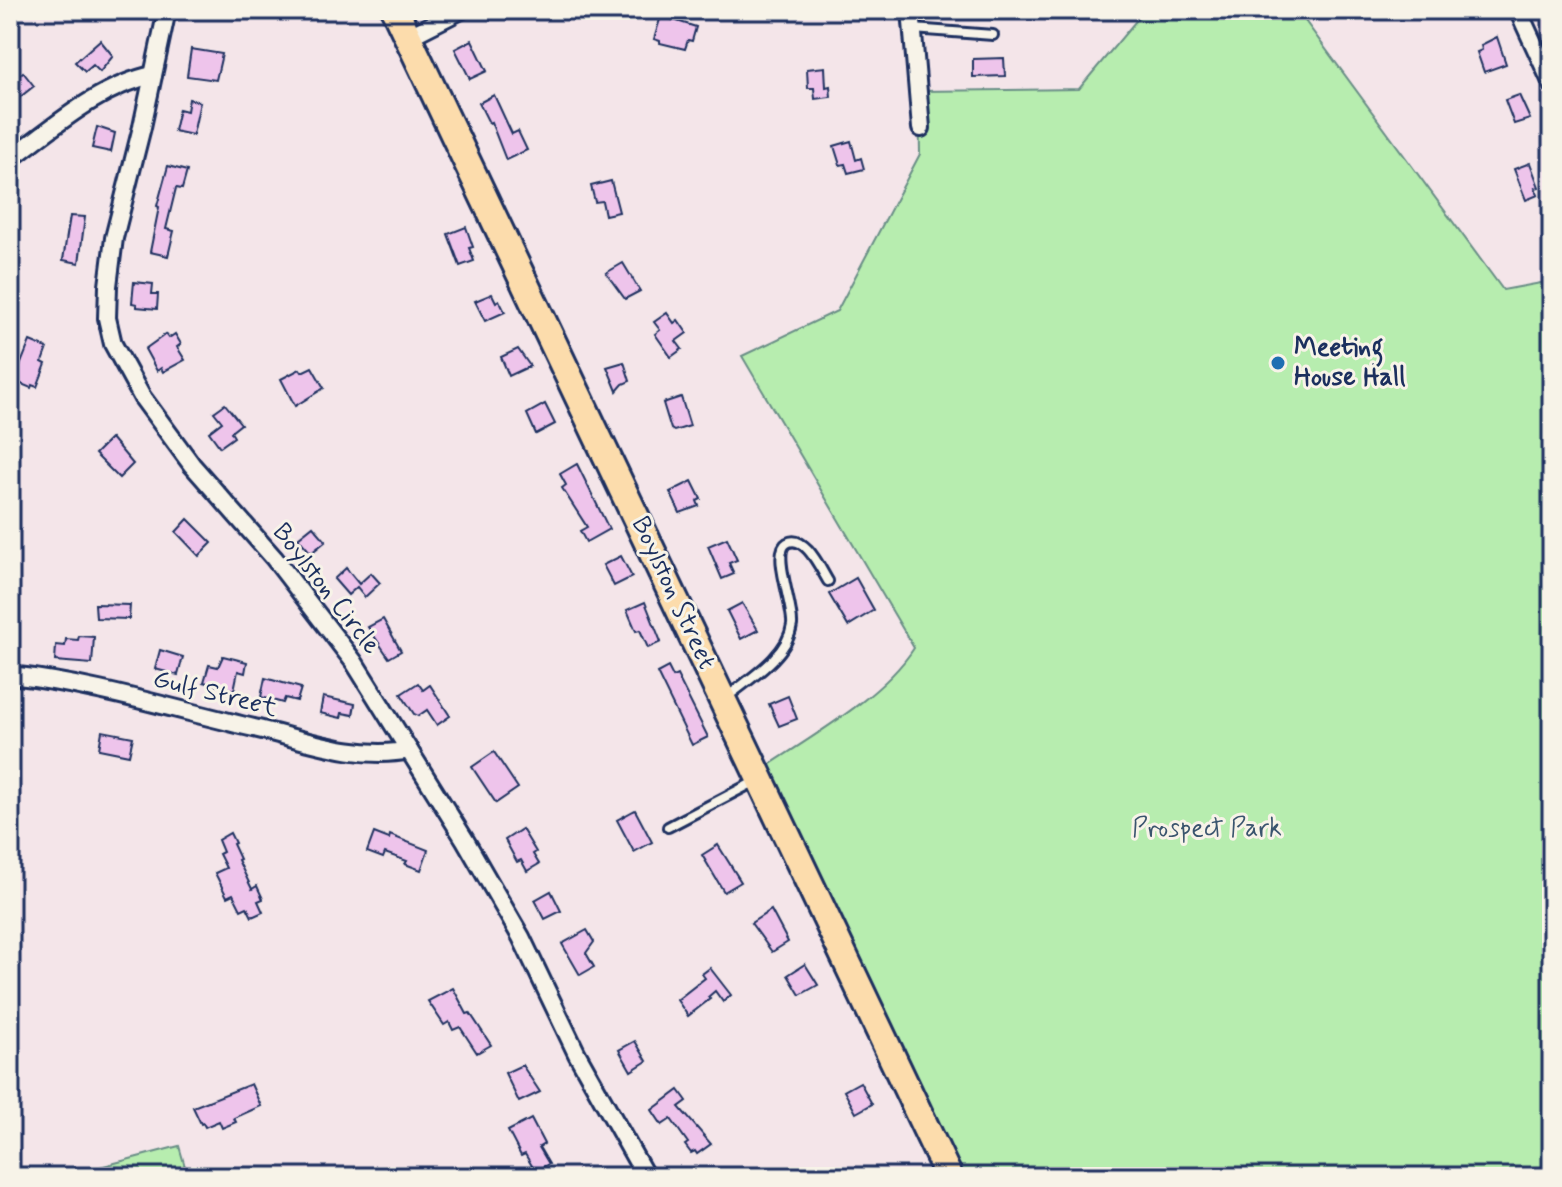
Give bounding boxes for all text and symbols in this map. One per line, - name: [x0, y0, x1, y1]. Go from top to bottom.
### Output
- place label: Meeting House Hall: [1294, 331, 1406, 395]
- marker: Meeting House Hall: [1269, 354, 1287, 372]
- street label: Boylston Street: [623, 511, 723, 675]
- street label: Boylston Circle: [264, 516, 388, 662]
- street label: Gulf Street: [149, 662, 281, 726]
- park label: Prospect Park: [1132, 812, 1282, 846]

